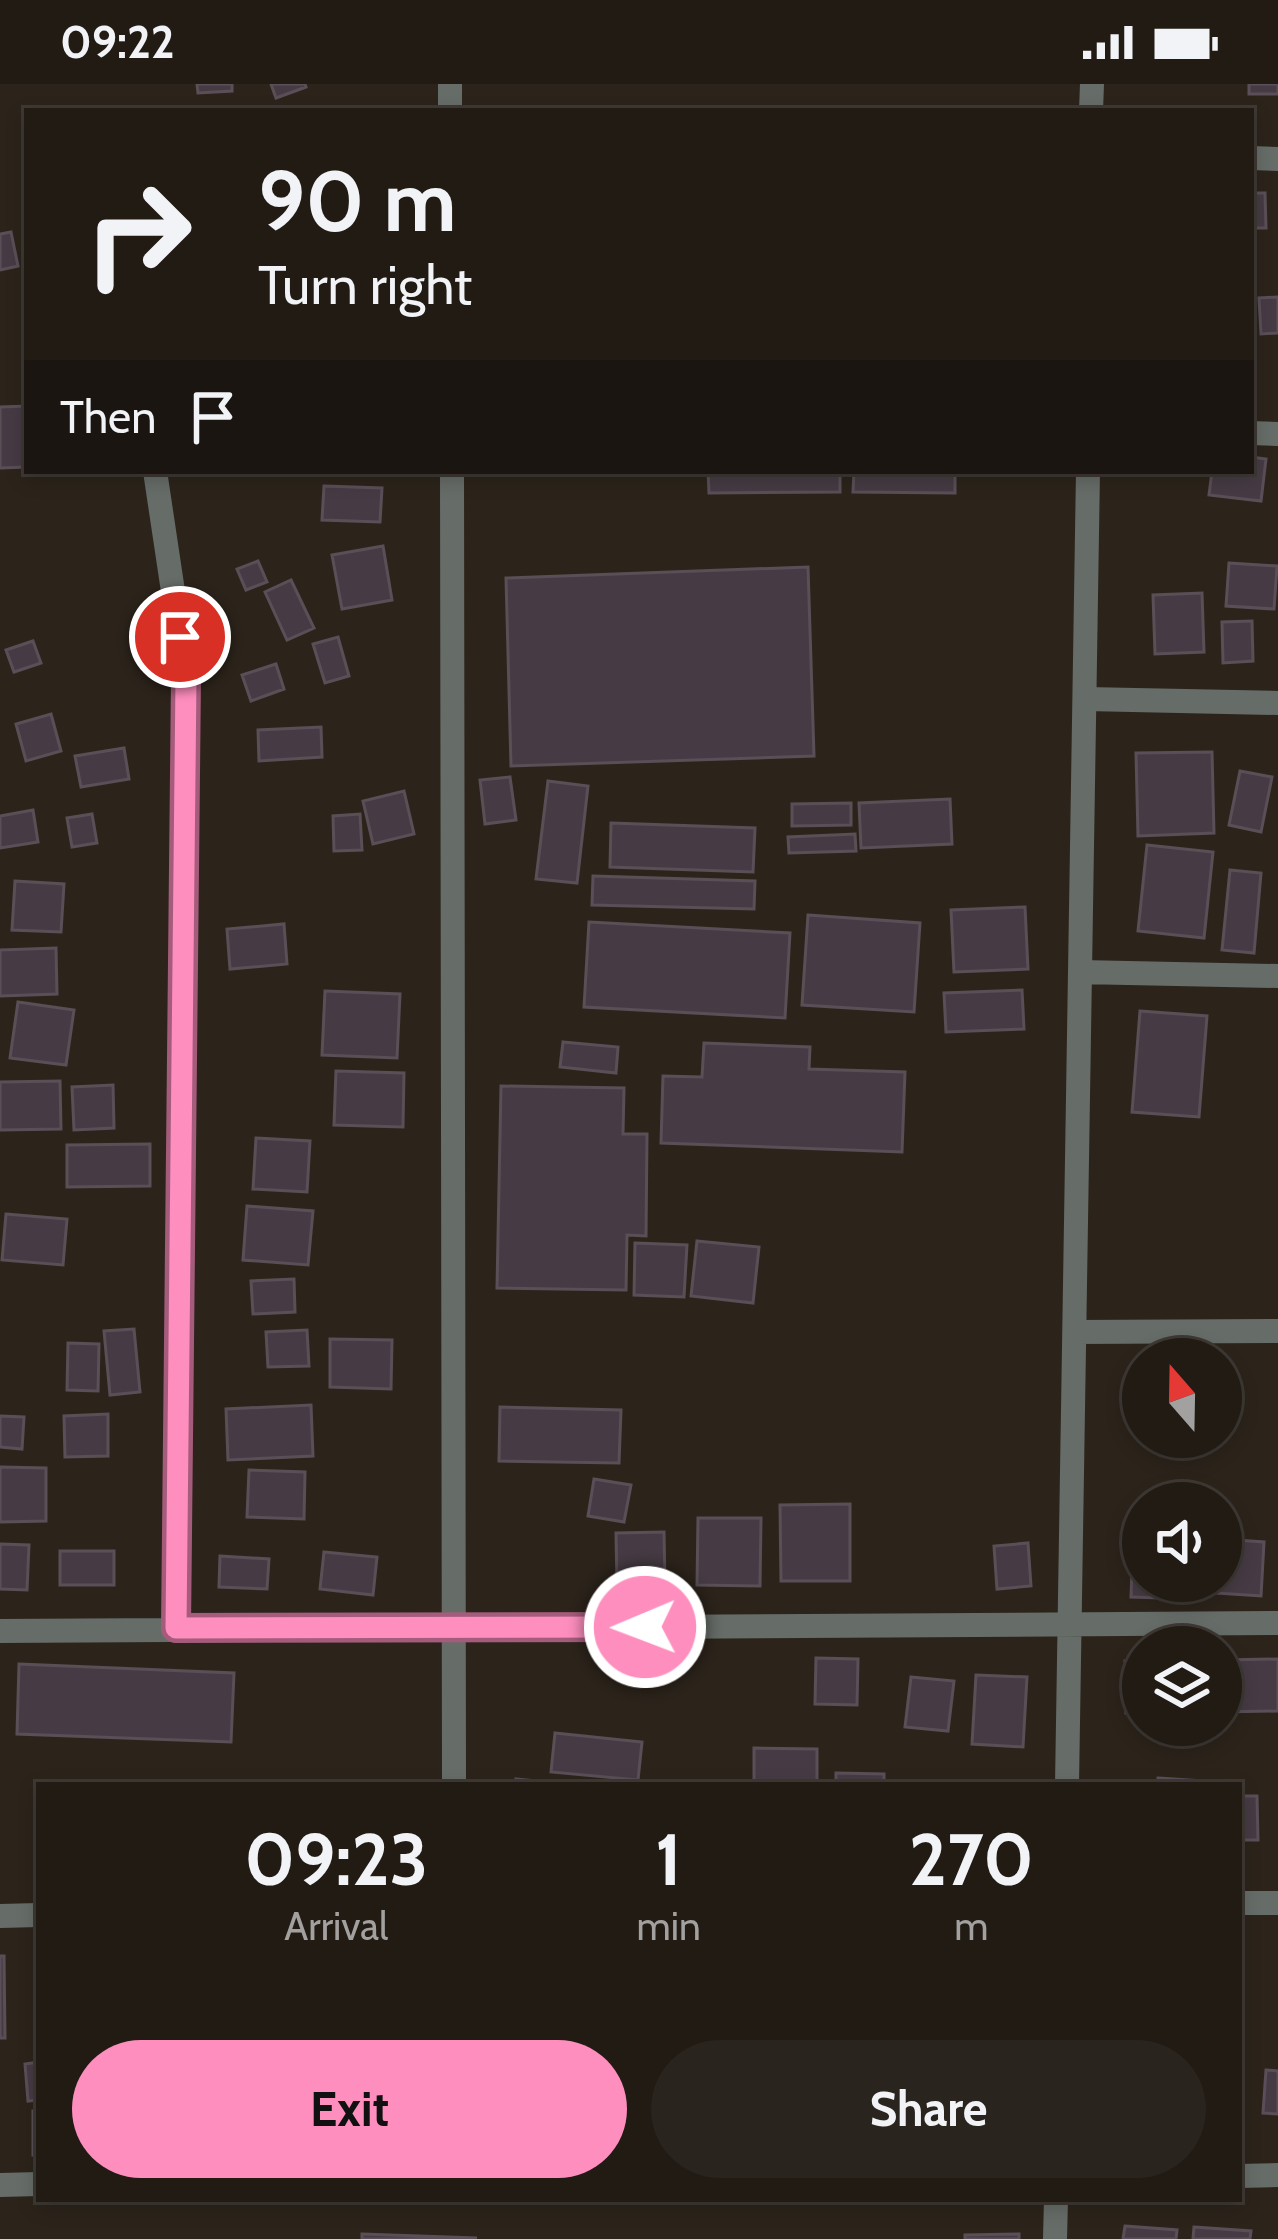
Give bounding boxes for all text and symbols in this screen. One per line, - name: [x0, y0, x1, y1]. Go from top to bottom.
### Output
- text: 09:22: [60, 15, 175, 69]
- text: 90 m: [258, 150, 456, 252]
- icon: right: [60, 156, 216, 312]
- text: Turn right: [258, 252, 472, 318]
- icon: arrive: [180, 384, 246, 450]
- text: Then: [60, 390, 156, 444]
- pin: [129, 586, 231, 688]
- icon: arrive: [147, 604, 213, 670]
- north arrow: [1122, 1338, 1242, 1458]
- map controls: [1122, 1338, 1242, 1746]
- button: sound: [1122, 1482, 1242, 1602]
- position arrow: [582, 1564, 708, 1690]
- button: layers: [1122, 1626, 1242, 1746]
- text: 09:23: [244, 1816, 428, 1903]
- text: 1: [655, 1816, 682, 1903]
- text: 270: [909, 1816, 1034, 1903]
- text: Arrival: [284, 1902, 388, 1950]
- text: min: [636, 1902, 701, 1950]
- text: m: [954, 1902, 988, 1950]
- button: Exit: [72, 2040, 627, 2178]
- button: Share: [651, 2040, 1206, 2178]

